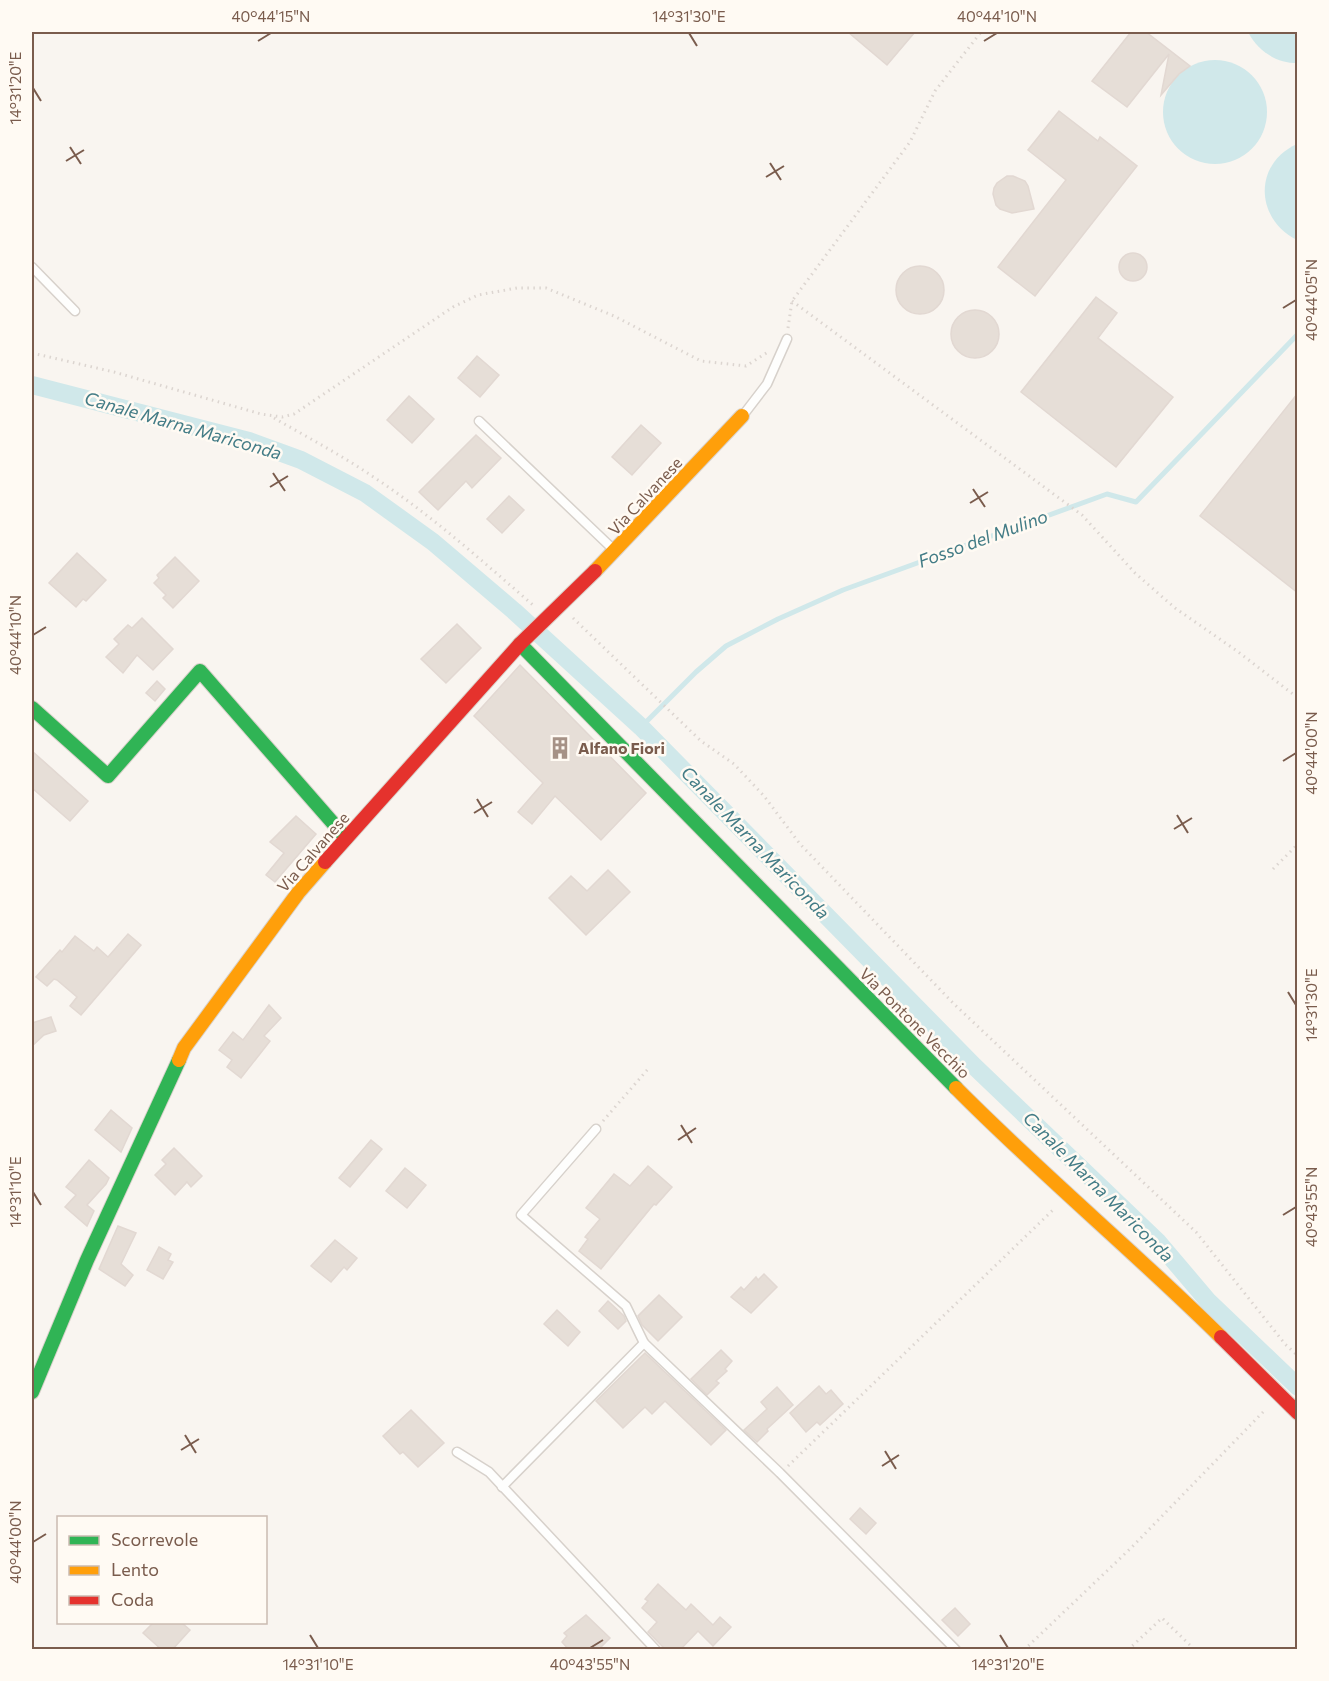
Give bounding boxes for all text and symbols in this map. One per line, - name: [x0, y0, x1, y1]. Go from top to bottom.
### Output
- text: 40°44'15"N: [232, 7, 310, 25]
- text: 14°31'30"E: [652, 7, 726, 25]
- text: 40°44'10"N: [957, 7, 1037, 25]
- text: 14°31'20"E: [6, 51, 24, 124]
- text: 40°44'05"N: [1302, 259, 1320, 341]
- water label: Canale Marna Mariconda: [82, 386, 284, 464]
- street label: Via Calvanese: [604, 453, 686, 539]
- water label: Fosso del Mulino: [915, 504, 1051, 572]
- text: 40°44'10"N: [6, 595, 24, 675]
- text: 40°44'00"N: [1302, 711, 1320, 795]
- building icon: Alfano Fiori: [547, 735, 573, 761]
- place label: Alfano Fiori: [578, 738, 665, 757]
- water label: Canale Marna Mariconda: [677, 761, 834, 923]
- street label: Via Calvanese: [273, 808, 352, 896]
- street label: Via Pontone Vecchio: [856, 963, 975, 1082]
- text: 14°31'30"E: [1302, 968, 1320, 1042]
- water label: Canale Marna Mariconda: [1019, 1106, 1179, 1266]
- text: 14°31'10"E: [6, 1156, 24, 1228]
- text: 40°43'55"N: [1302, 1167, 1320, 1247]
- text: 40°44'00"N: [6, 1500, 24, 1584]
- legend: [57, 1516, 267, 1624]
- text: Scorrevole: [111, 1528, 198, 1550]
- text: Lento: [111, 1558, 159, 1580]
- text: Coda: [111, 1588, 154, 1610]
- text: 14°31'10"E: [282, 1655, 354, 1673]
- text: 40°43'55"N: [550, 1655, 630, 1673]
- text: 14°31'20"E: [972, 1655, 1045, 1673]

